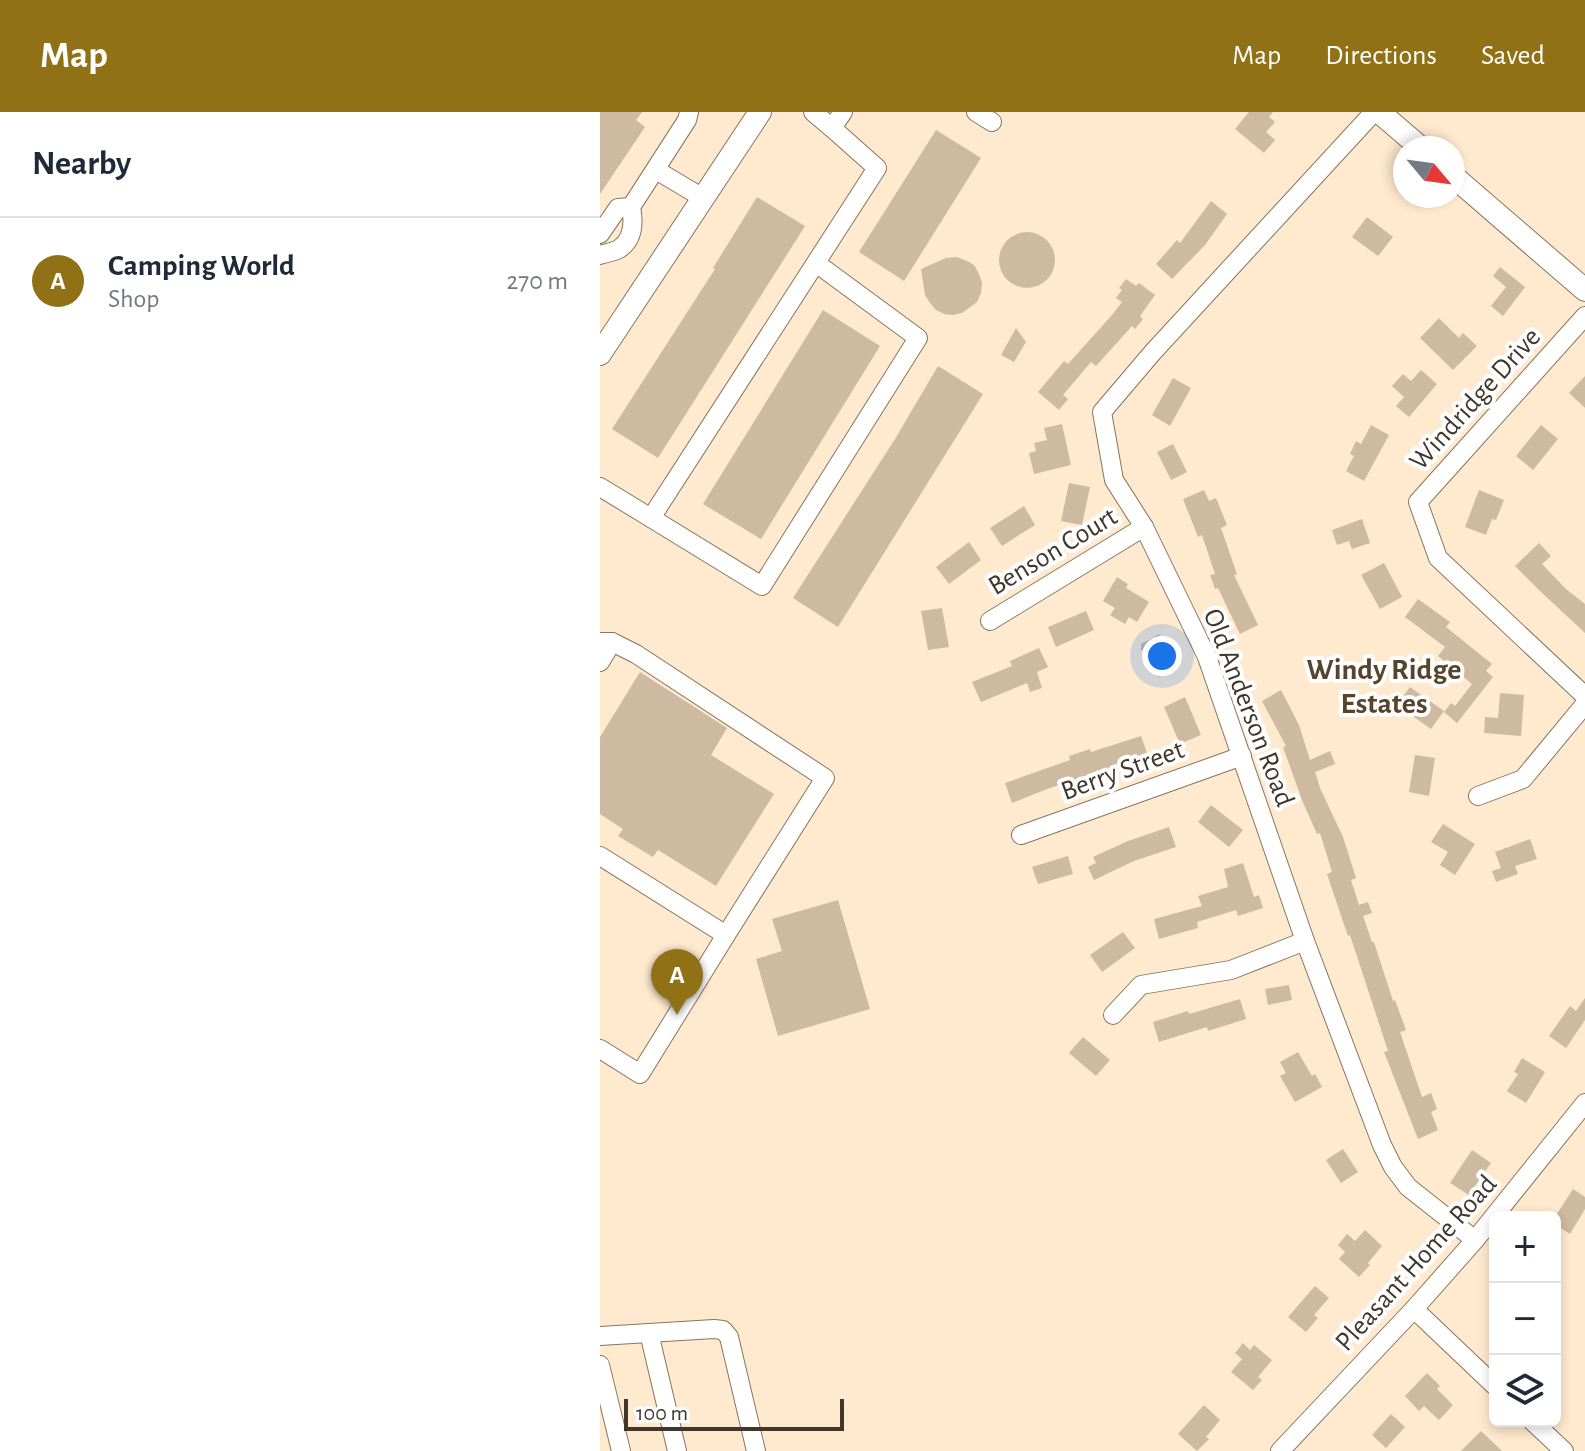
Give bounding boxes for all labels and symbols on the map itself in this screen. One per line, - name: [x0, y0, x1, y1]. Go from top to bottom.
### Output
- north arrow: [1393, 136, 1465, 208]
- street label: Windridge Drive: [1405, 323, 1546, 476]
- street label: Benson Court: [984, 502, 1122, 601]
- street label: Old Anderson Road: [1198, 605, 1299, 810]
- your location: [1142, 636, 1182, 676]
- district label: Windy Ridge Estates: [1307, 655, 1461, 719]
- street label: Berry Street: [1057, 736, 1188, 806]
- pin: A: [651, 949, 703, 1015]
- street label: Pleasant Home Road: [1330, 1170, 1503, 1357]
- scale bar: [624, 1395, 844, 1431]

